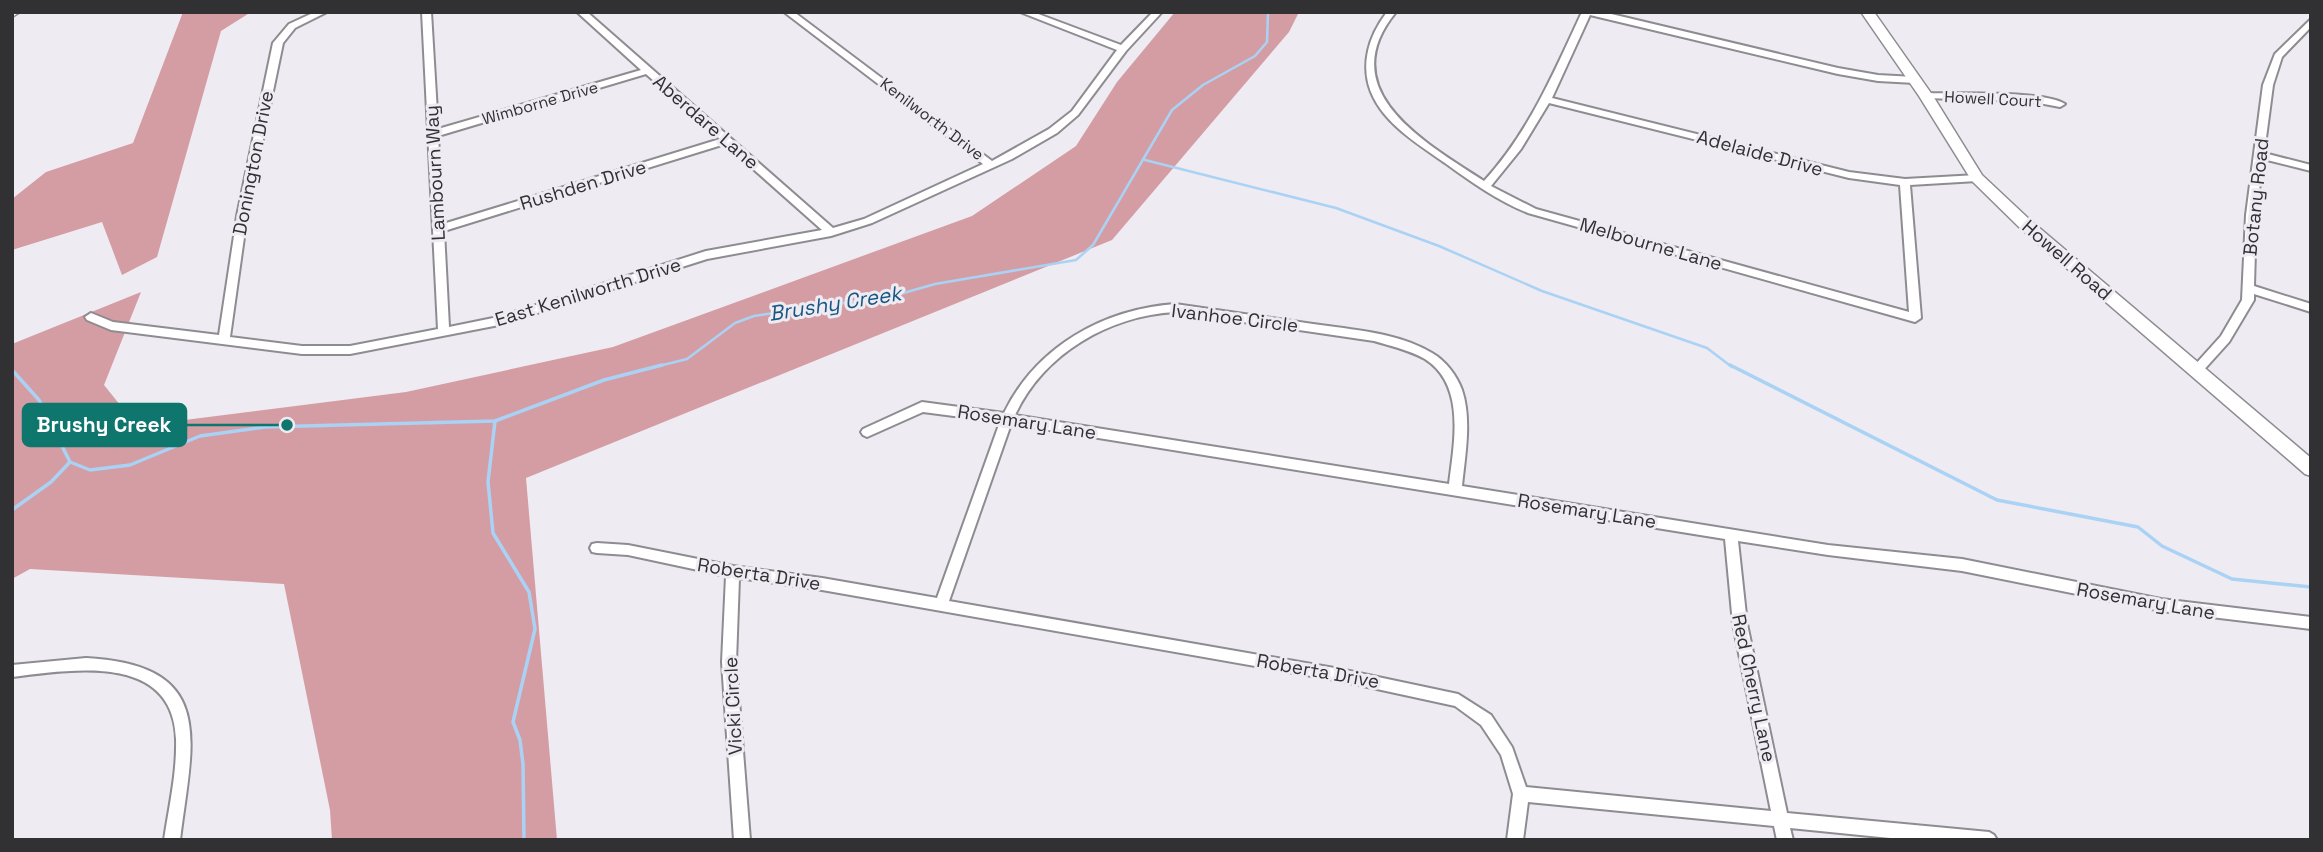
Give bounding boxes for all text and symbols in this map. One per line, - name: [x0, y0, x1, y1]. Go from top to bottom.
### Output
- street label: Aberdare Lane: [648, 69, 764, 175]
- street label: Kenilworth Drive: [876, 73, 988, 165]
- street label: Wimborne Drive: [480, 76, 600, 130]
- street label: Howell Court: [1944, 86, 2042, 112]
- street label: Donington Drive: [227, 89, 279, 237]
- street label: Lambourn Way: [419, 105, 451, 241]
- street label: Adelaide Drive: [1694, 124, 1826, 182]
- street label: Botany Road: [2237, 137, 2275, 257]
- street label: Rushden Drive: [517, 154, 649, 216]
- street label: Melbourne Lane: [1577, 212, 1725, 276]
- street label: Howell Road: [2017, 214, 2117, 306]
- street label: East Kenilworth Drive: [492, 252, 684, 332]
- water label: Brushy Creek: [767, 279, 906, 327]
- street label: Ivanhoe Circle: [1170, 298, 1300, 338]
- street label: Rosemary Lane: [956, 399, 1098, 445]
- callout: Brushy Creek: [23, 404, 186, 446]
- text: Brushy Creek: [37, 411, 172, 438]
- street label: Rosemary Lane: [1516, 488, 1658, 534]
- street label: Roberta Drive: [696, 552, 822, 596]
- street label: Rosemary Lane: [2075, 577, 2217, 625]
- street label: Red Cherry Lane: [1726, 612, 1782, 764]
- street label: Roberta Drive: [1255, 648, 1381, 694]
- street label: Vicki Circle: [718, 656, 748, 756]

